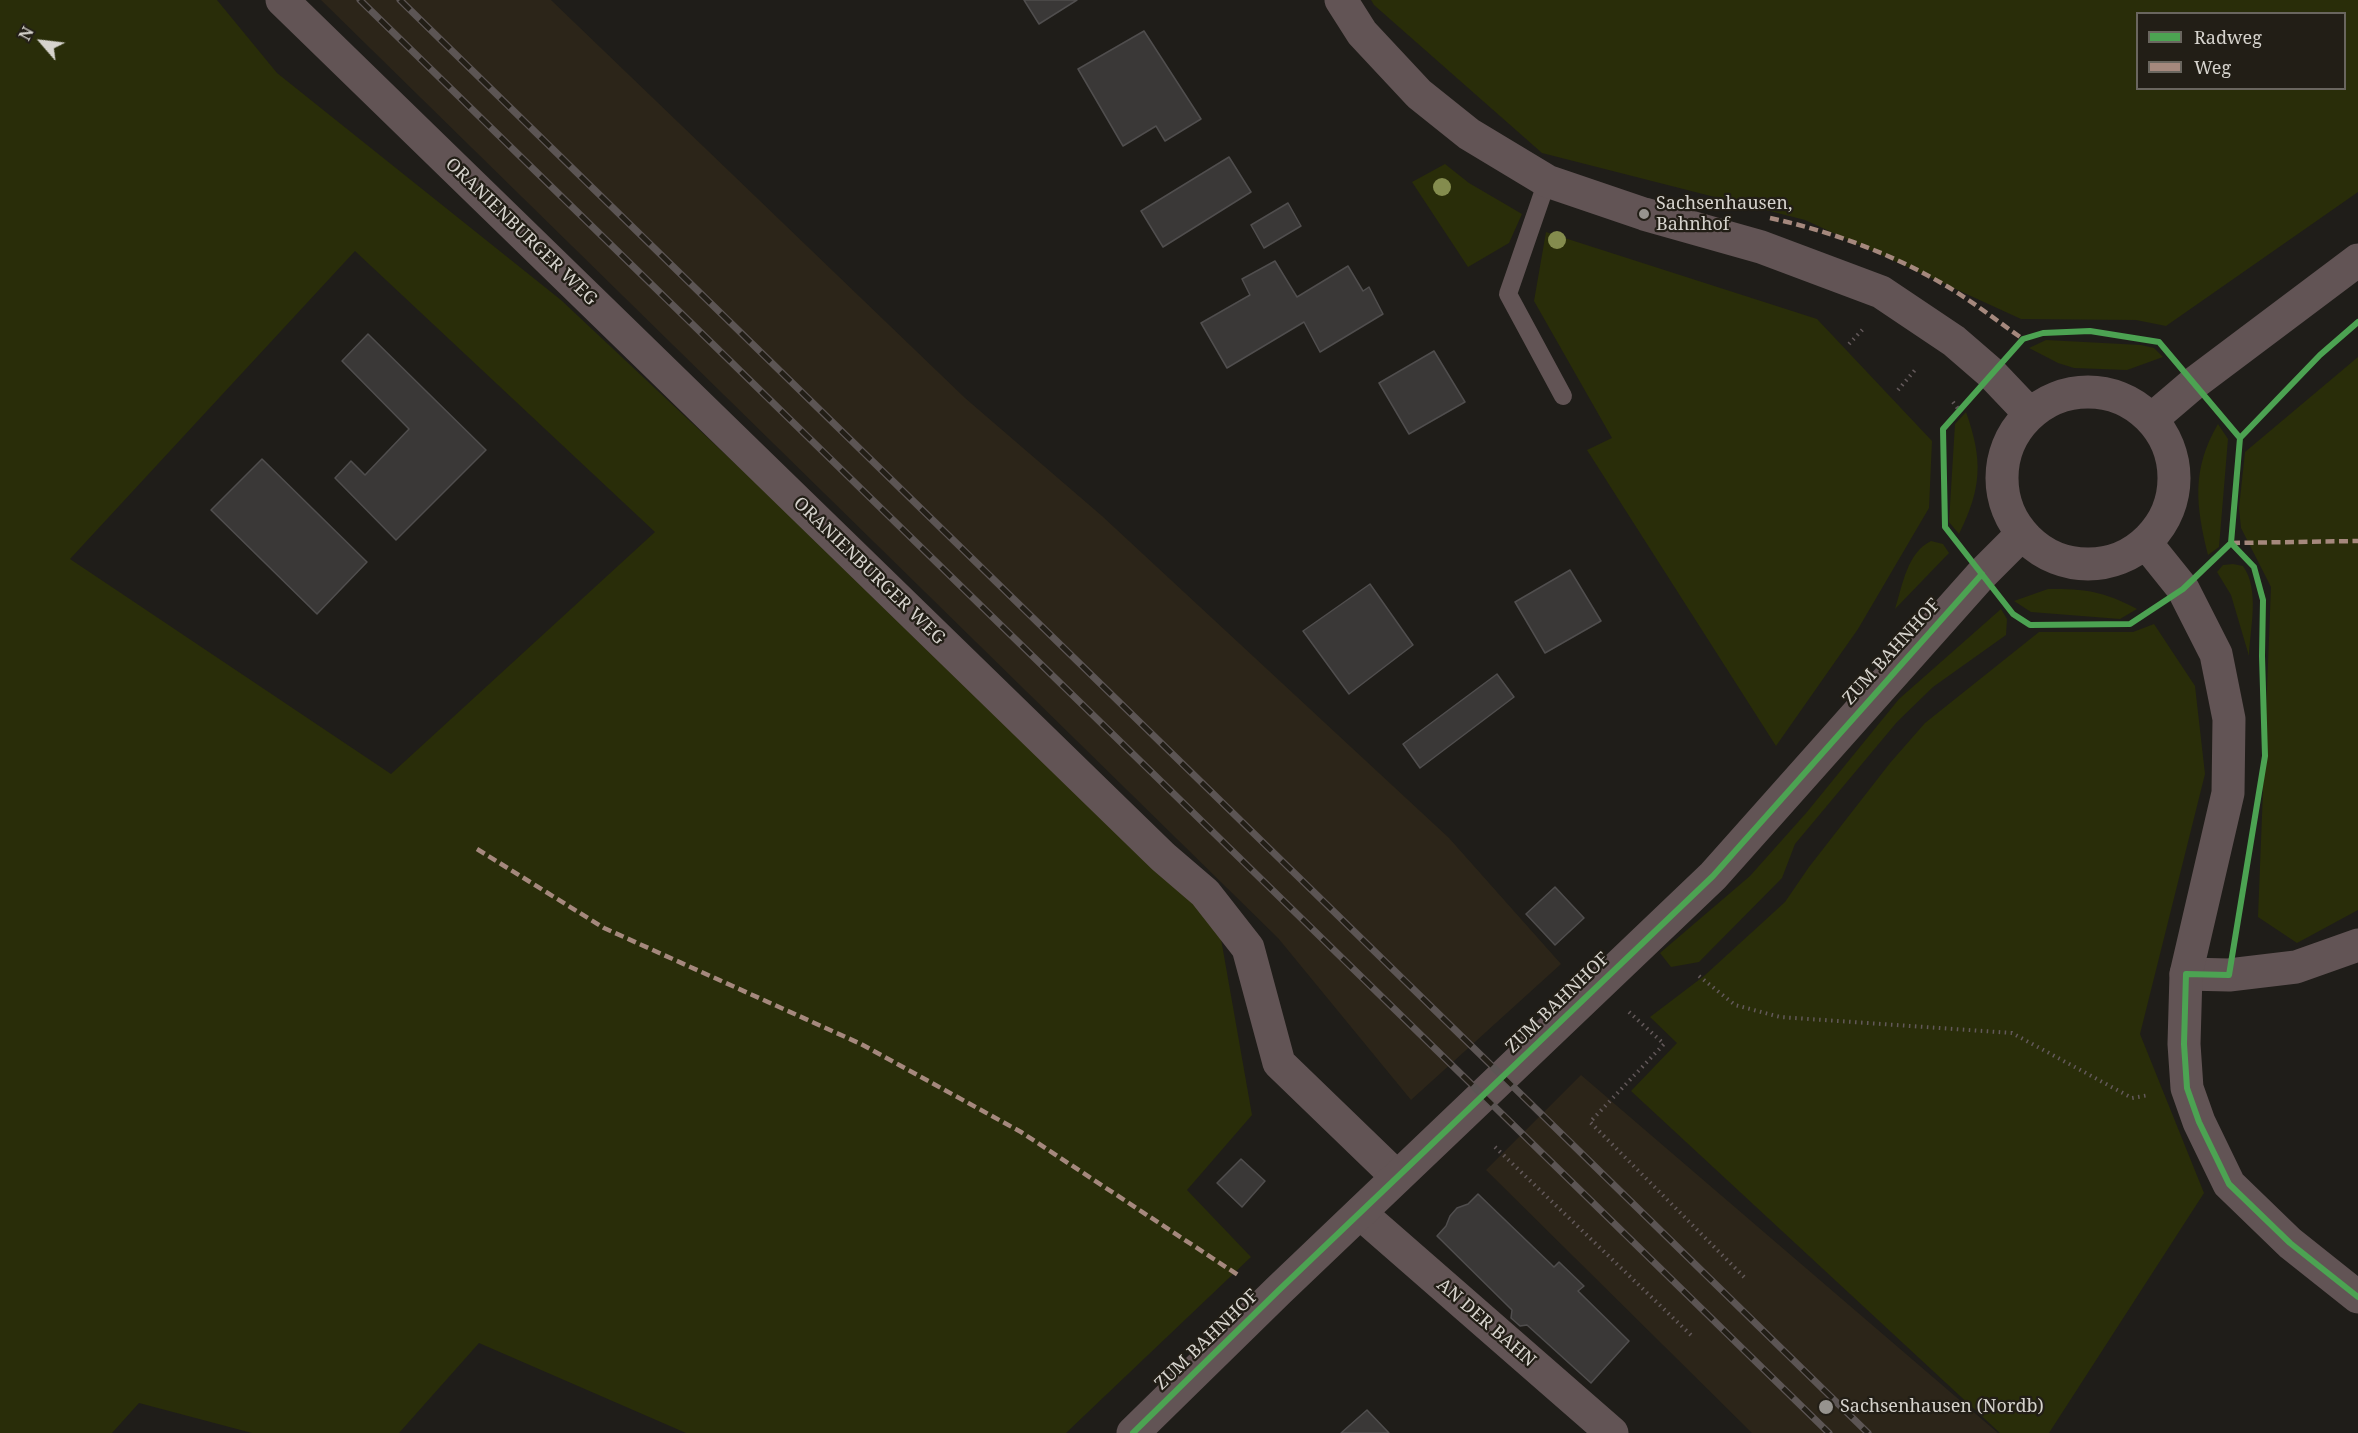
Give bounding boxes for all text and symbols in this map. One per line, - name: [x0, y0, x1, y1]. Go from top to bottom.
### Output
- north arrow: [12, 12, 72, 72]
- legend: [2136, 12, 2346, 90]
- text: N: [13, 23, 39, 44]
- text: Radweg: [2194, 25, 2262, 49]
- text: Weg: [2194, 55, 2231, 79]
- street label: ORANIENBURGER WEG: [441, 154, 601, 310]
- place label: Sachsenhausen, Bahnhof: [1656, 193, 1792, 236]
- marker: Sachsenhausen, Bahnhof: [1637, 207, 1651, 221]
- street label: ORANIENBURGER WEG: [789, 493, 949, 649]
- street label: ZUM BAHNHOF: [1839, 594, 1945, 710]
- street label: ZUM BAHNHOF: [1502, 948, 1614, 1058]
- street label: AN DER BAHN: [1432, 1274, 1540, 1372]
- street label: ZUM BAHNHOF: [1151, 1285, 1263, 1395]
- place label: Sachsenhausen (Nordb): [1840, 1396, 2044, 1418]
- marker: Sachsenhausen (Nordb): [1817, 1398, 1835, 1416]

